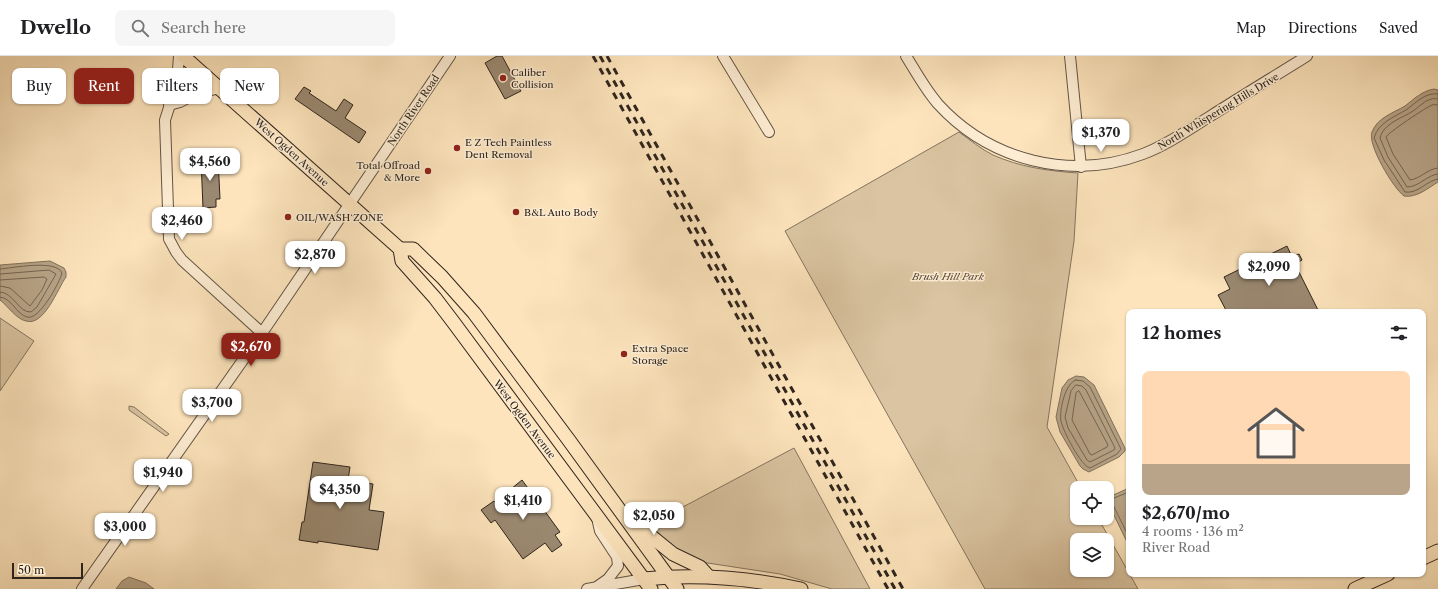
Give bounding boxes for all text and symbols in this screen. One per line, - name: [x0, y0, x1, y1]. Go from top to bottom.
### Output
- search box: [115, 10, 395, 46]
- text: Dwello: [20, 16, 91, 39]
- icon: search: [129, 17, 151, 39]
- text: Search here: [161, 18, 246, 37]
- text: Map: [1236, 19, 1266, 37]
- text: Directions: [1288, 19, 1357, 37]
- text: Saved: [1379, 19, 1418, 37]
- place label: Caliber Collision: [511, 66, 554, 91]
- chip: Buy: [12, 68, 66, 104]
- chip: Rent: [74, 68, 134, 104]
- chip: Filters: [142, 68, 212, 104]
- chip: New: [220, 68, 279, 104]
- street label: North Whispering Hills Drive: [1155, 70, 1282, 153]
- street label: North River Road: [385, 72, 442, 148]
- marker: Caliber Collision: [498, 73, 508, 83]
- street label: West Ogden Avenue: [251, 115, 332, 189]
- pin: $1,370: [1068, 119, 1134, 153]
- text: $1,370: [1081, 124, 1121, 140]
- place label: E Z Tech Paintless Dent Removal: [465, 136, 552, 161]
- marker: E Z Tech Paintless Dent Removal: [452, 143, 462, 153]
- pin: $4,560: [177, 148, 243, 182]
- text: $4,560: [189, 153, 231, 169]
- place label: Total Offroad & More: [356, 159, 420, 184]
- marker: Total Offroad & More: [423, 166, 433, 176]
- place label: B&L Auto Body: [524, 206, 598, 219]
- pin: $2,460: [149, 207, 215, 241]
- marker: B&L Auto Body: [511, 207, 521, 217]
- place label: OIL/WASH ZONE: [296, 211, 383, 224]
- text: $2,460: [161, 212, 203, 228]
- marker: OIL/WASH ZONE: [283, 212, 293, 222]
- pin: $2,870: [282, 241, 348, 275]
- text: $2,870: [294, 246, 336, 262]
- pin: $2,090: [1236, 253, 1302, 287]
- text: $2,090: [1248, 258, 1290, 274]
- park label: Brush Hill Park: [911, 270, 985, 283]
- icon: filters: [1388, 322, 1410, 344]
- text: 12 homes: [1142, 323, 1221, 343]
- pin: $2,670: [218, 333, 284, 367]
- text: $2,670: [230, 338, 272, 354]
- place label: Extra Space Storage: [632, 342, 689, 367]
- marker: Extra Space Storage: [619, 349, 629, 359]
- street label: West Ogden Avenue: [490, 376, 559, 462]
- pin: $3,700: [179, 389, 245, 423]
- text: $3,700: [191, 394, 233, 410]
- icon: home: [1240, 397, 1312, 469]
- pin: $1,940: [130, 459, 196, 493]
- text: $1,940: [143, 464, 183, 480]
- pin: $4,350: [307, 476, 373, 510]
- text: $4,350: [319, 481, 361, 497]
- map controls: [1070, 481, 1114, 577]
- button: locate: [1070, 481, 1114, 525]
- pin: $1,410: [490, 487, 556, 521]
- text: $1,410: [504, 492, 542, 508]
- pin: $2,050: [621, 502, 687, 536]
- text: $2,670/mo: [1142, 503, 1230, 523]
- text: $2,050: [633, 507, 675, 523]
- pin: $3,000: [92, 513, 158, 547]
- text: $3,000: [104, 518, 146, 534]
- text: 4 rooms · 136 m²: [1142, 523, 1244, 539]
- button: layers: [1070, 533, 1114, 577]
- text: River Road: [1142, 539, 1210, 555]
- scale bar: [12, 561, 83, 580]
- text: 50 m: [18, 563, 44, 577]

